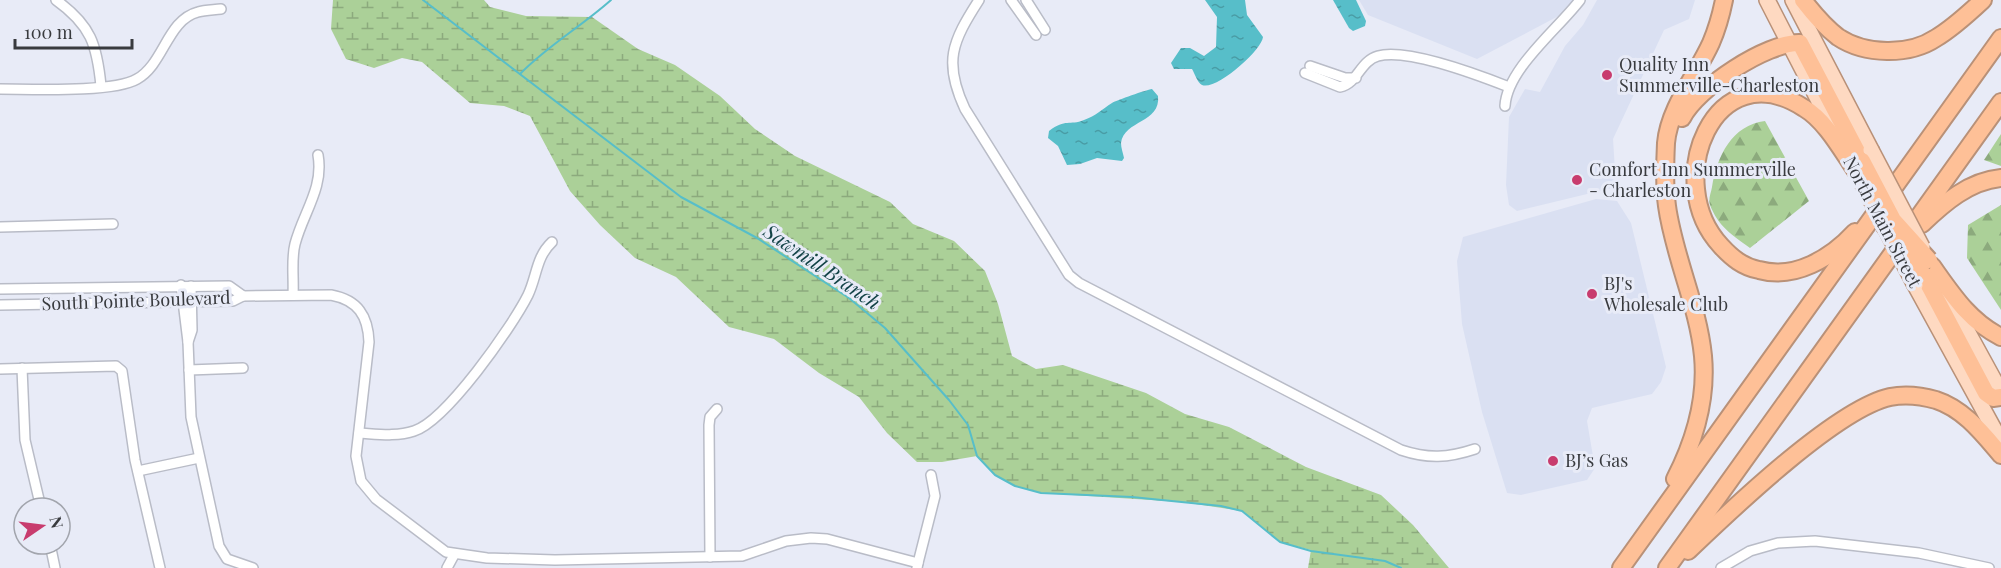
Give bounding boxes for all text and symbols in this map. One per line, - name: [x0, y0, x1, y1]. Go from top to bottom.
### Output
- scale bar: [15, 12, 132, 50]
- text: 100 m: [24, 20, 73, 44]
- place label: Quality Inn Summerville-Charleston: [1619, 52, 1819, 97]
- marker: Quality Inn Summerville-Charleston: [1600, 68, 1614, 82]
- street label: North Main Street: [1838, 152, 1928, 292]
- place label: Comfort Inn Summerville - Charleston: [1589, 157, 1796, 202]
- marker: Comfort Inn Summerville - Charleston: [1570, 173, 1584, 187]
- water label: Sawmill Branch: [758, 216, 887, 315]
- place label: BJ's Wholesale Club: [1603, 271, 1728, 316]
- street label: South Pointe Boulevard: [41, 285, 231, 315]
- marker: BJ's Wholesale Club: [1585, 287, 1599, 301]
- place label: BJ’s Gas: [1565, 448, 1628, 472]
- marker: BJ’s Gas: [1546, 454, 1560, 468]
- north arrow: [12, 496, 72, 556]
- text: N: [45, 514, 69, 531]

